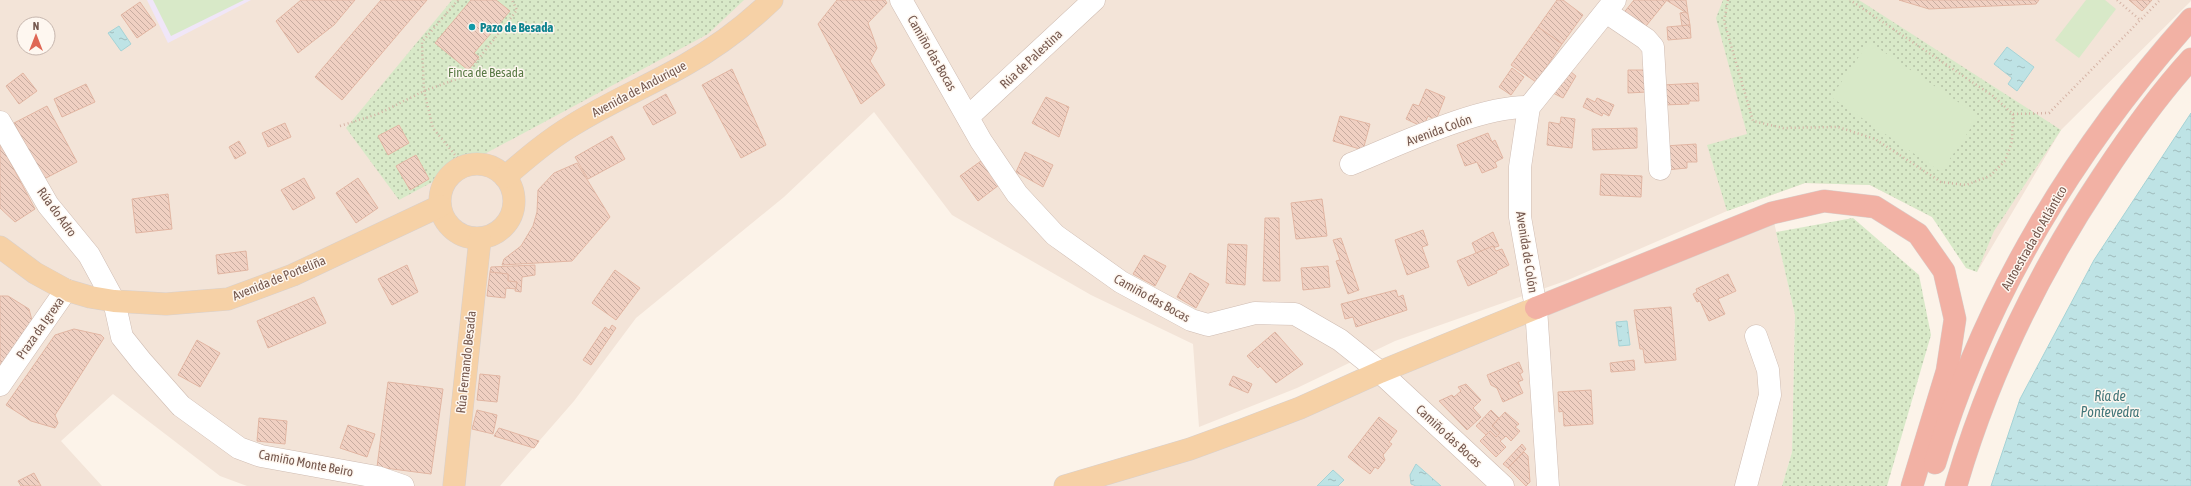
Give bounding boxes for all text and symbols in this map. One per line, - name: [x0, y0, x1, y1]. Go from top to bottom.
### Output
- street label: Camiño das Bocas: [904, 13, 960, 94]
- north arrow: [16, 16, 56, 56]
- text: N: [33, 20, 39, 32]
- place label: Pazo de Besada: [480, 20, 553, 35]
- marker: Pazo de Besada: [467, 22, 477, 32]
- street label: Rúa de Palestina: [997, 26, 1065, 92]
- street label: Avenida de Andurique: [589, 58, 689, 120]
- park label: Finca de Besada: [448, 65, 524, 80]
- street label: Avenida Colón: [1404, 111, 1474, 149]
- street label: Autoestrada do Atlántico: [1998, 183, 2070, 293]
- street label: Rúa do Adro: [34, 184, 80, 240]
- street label: Avenida de Colón: [1513, 210, 1541, 294]
- street label: Avenida de Porteliña: [230, 253, 328, 303]
- street label: Camiño das Bocas: [1111, 271, 1193, 325]
- street label: Praza da Igrexa: [13, 294, 67, 362]
- street label: Rúa Fernando Besada: [453, 310, 479, 414]
- water label: Ría de Pontevedra: [2081, 388, 2140, 420]
- street label: Camiño das Bocas: [1413, 402, 1485, 471]
- street label: Camiño Monte Beiro: [258, 446, 354, 480]

